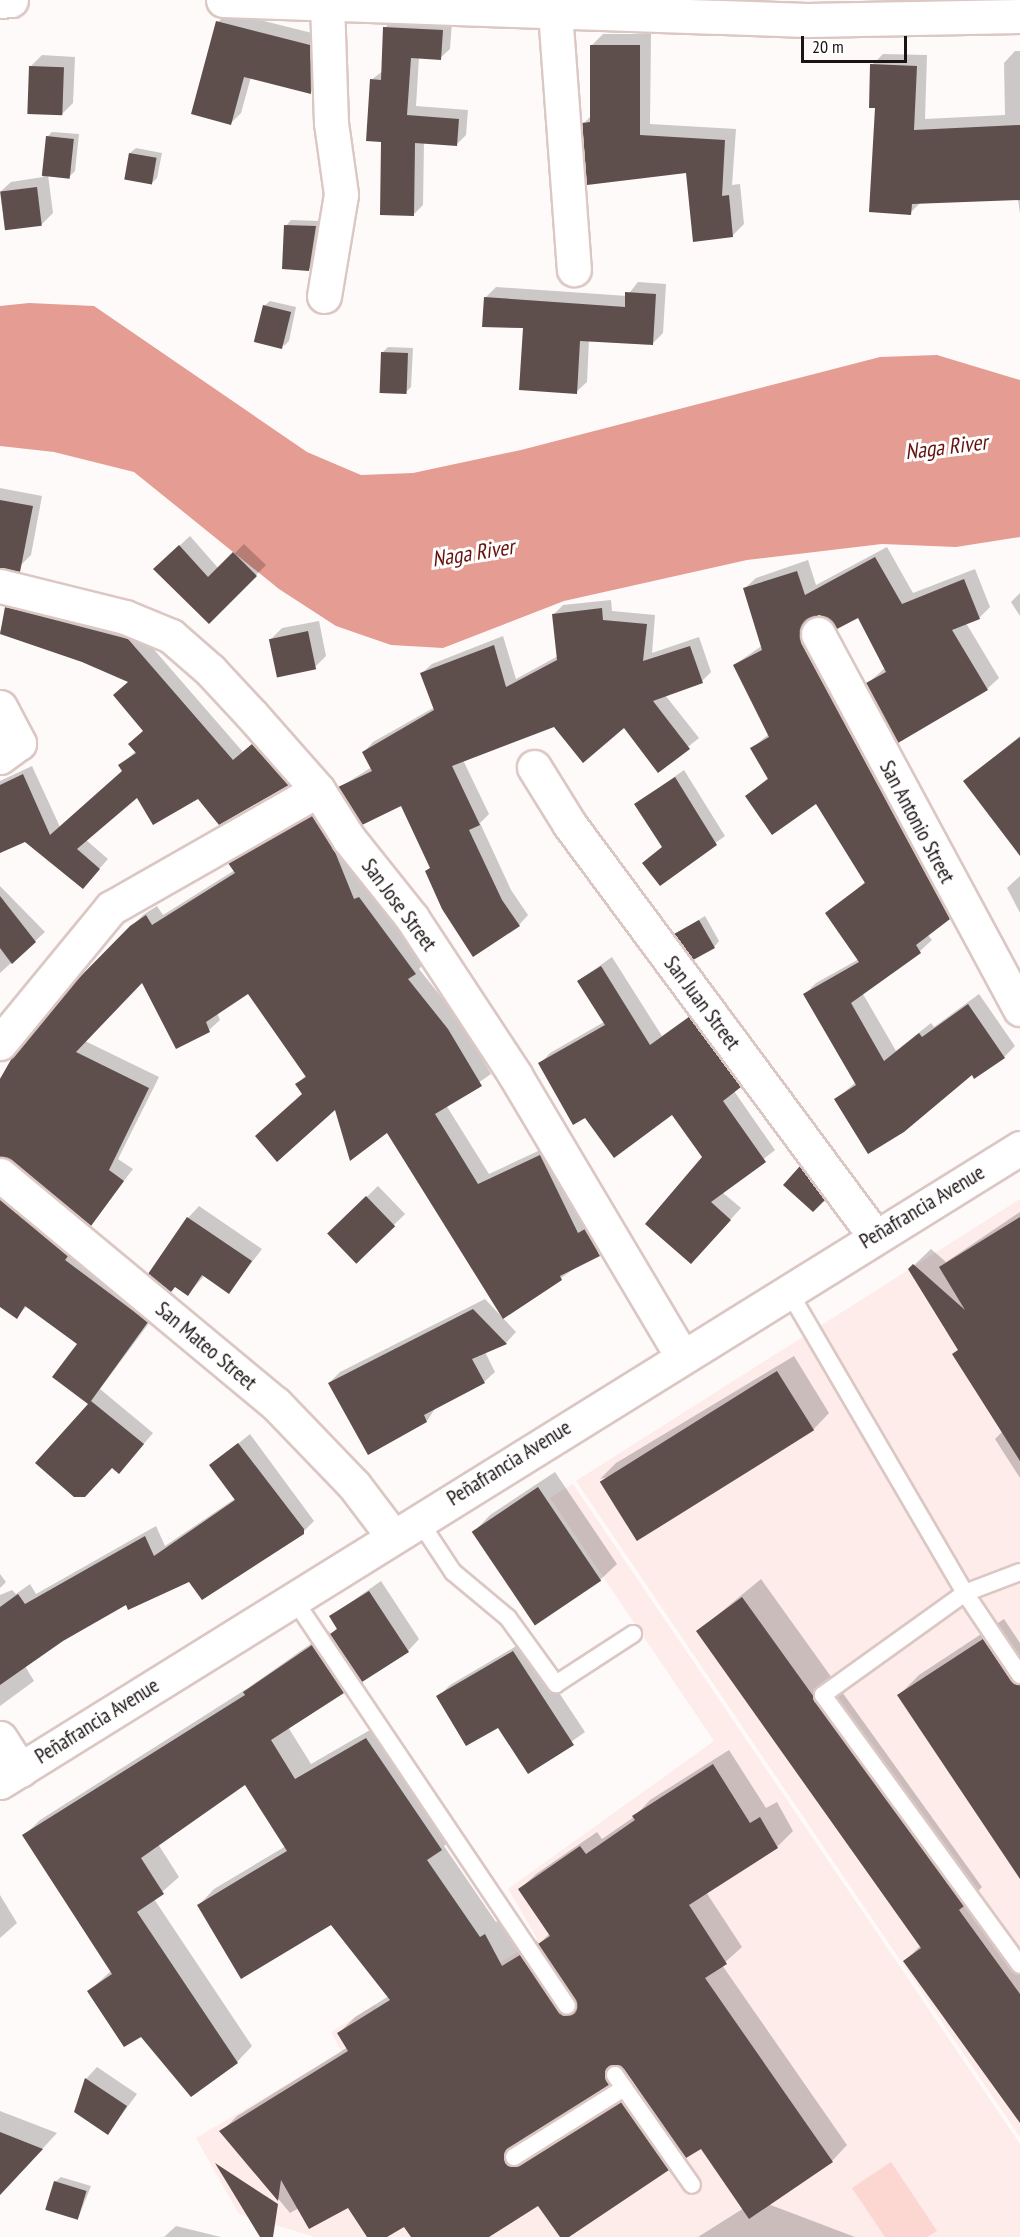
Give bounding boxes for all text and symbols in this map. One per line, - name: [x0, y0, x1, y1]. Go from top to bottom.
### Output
- scale bar: [804, 24, 910, 62]
- text: 20 m: [812, 35, 844, 58]
- water label: Naga River: [903, 429, 989, 465]
- water label: Naga River: [430, 534, 516, 572]
- street label: San Antonio Street: [874, 756, 960, 888]
- street label: San Jose Street: [356, 854, 442, 956]
- street label: San Juan Street: [659, 951, 745, 1055]
- street label: Peñafrancia Avenue: [855, 1160, 989, 1254]
- street label: San Mateo Street: [150, 1297, 262, 1395]
- street label: Peñafrancia Avenue: [442, 1415, 576, 1511]
- street label: Peñafrancia Avenue: [30, 1673, 164, 1769]

